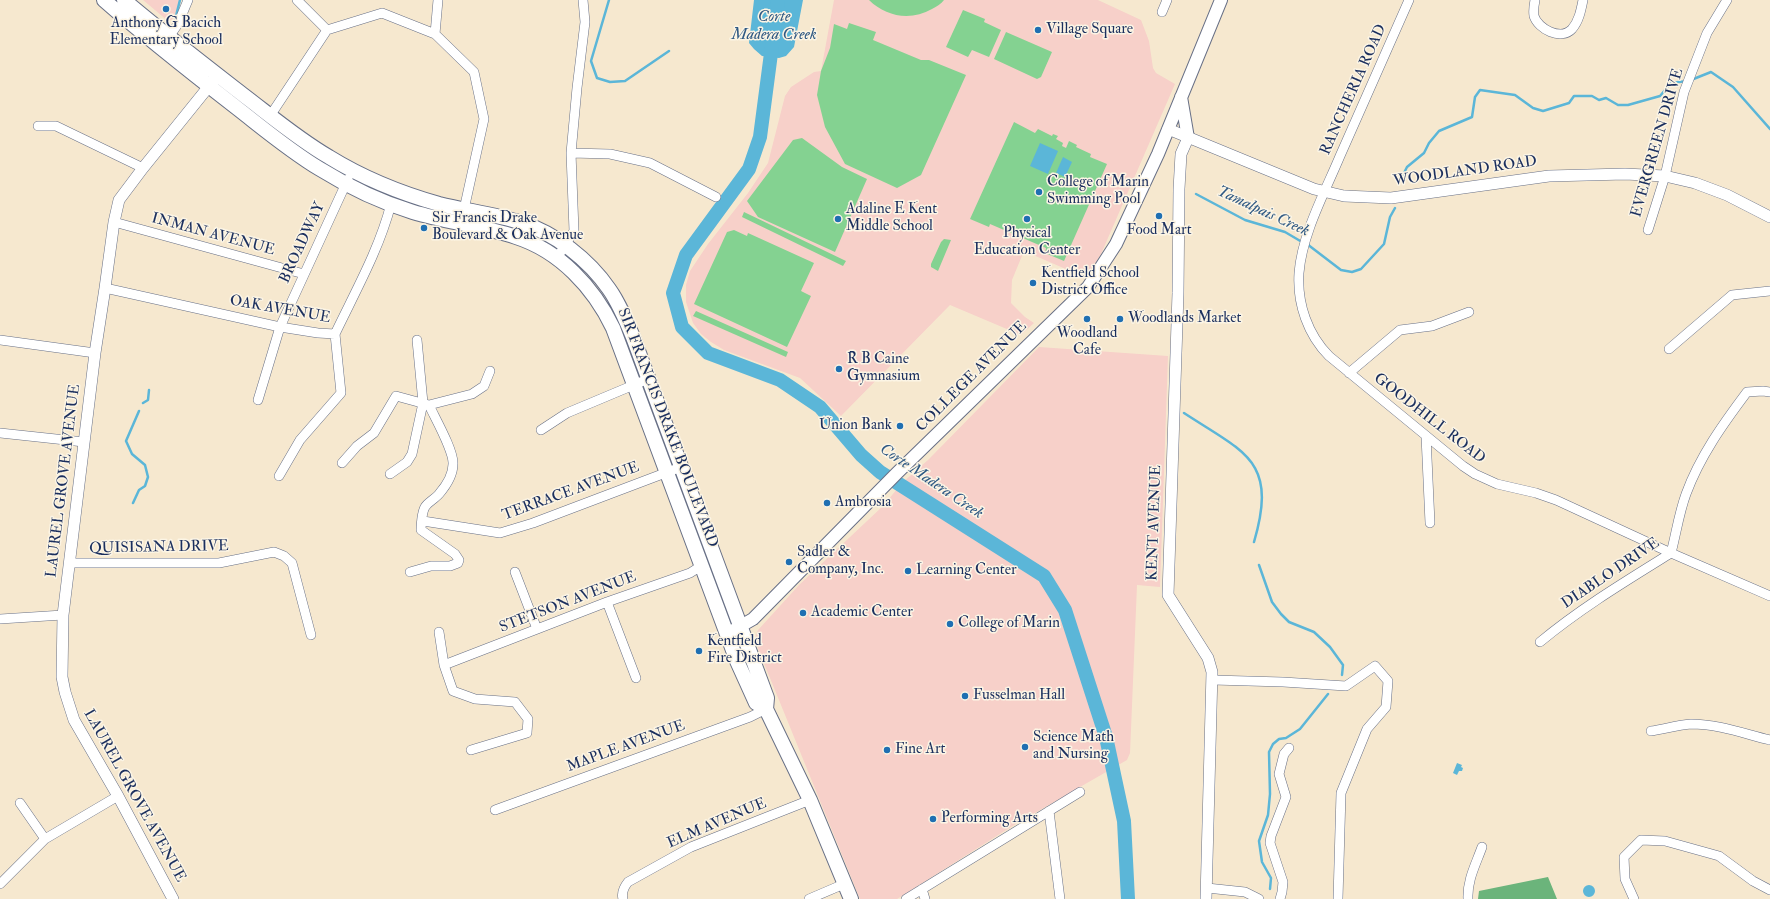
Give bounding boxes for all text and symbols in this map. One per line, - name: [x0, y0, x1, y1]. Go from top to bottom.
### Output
- marker: Anthony G Bacich Elementary School: [161, 4, 171, 14]
- water label: Corte Madera Creek: [732, 8, 816, 46]
- place label: Anthony G Bacich Elementary School: [109, 15, 223, 50]
- place label: Village Square: [1046, 21, 1133, 39]
- street label: RANCHERIA ROAD: [1317, 22, 1391, 158]
- marker: Village Square: [1033, 25, 1043, 35]
- street label: EVERGREEN DRIVE: [1628, 66, 1688, 220]
- street label: WOODLAND ROAD: [1392, 153, 1538, 191]
- place label: College of Marin Swimming Pool: [1047, 174, 1149, 209]
- water label: Tamalpais Creek: [1214, 182, 1312, 242]
- marker: College of Marin Swimming Pool: [1034, 187, 1044, 197]
- street label: BROADWAY: [276, 200, 330, 286]
- place label: Adaline E Kent Middle School: [846, 201, 937, 236]
- street label: INMAN AVENUE: [149, 210, 277, 260]
- place label: Sir Francis Drake Boulevard & Oak Avenue: [432, 210, 583, 245]
- marker: Food Mart: [1154, 211, 1164, 221]
- marker: Adaline E Kent Middle School: [833, 214, 843, 224]
- marker: Physical Education Center: [1022, 214, 1032, 224]
- place label: Food Mart: [1126, 222, 1192, 240]
- marker: Sir Francis Drake Boulevard & Oak Avenue: [419, 223, 429, 233]
- place label: Physical Education Center: [974, 225, 1080, 260]
- place label: Kentfield School District Office: [1041, 265, 1139, 300]
- marker: Kentfield School District Office: [1028, 278, 1038, 288]
- street label: OAK AVENUE: [228, 292, 332, 328]
- street label: SIR FRANCIS DRAKE BOULEVARD: [613, 306, 721, 550]
- place label: Woodlands Market: [1128, 310, 1241, 328]
- marker: Woodland Cafe: [1082, 314, 1092, 324]
- marker: Woodlands Market: [1115, 314, 1125, 324]
- street label: COLLEGE AVENUE: [913, 318, 1031, 436]
- place label: Woodland Cafe: [1057, 325, 1117, 360]
- place label: R B Caine Gymnasium: [847, 351, 920, 386]
- marker: R B Caine Gymnasium: [834, 364, 844, 374]
- street label: GOODHILL ROAD: [1370, 370, 1488, 468]
- street label: LAUREL GROVE AVENUE: [43, 383, 85, 579]
- place label: Union Bank: [819, 417, 892, 435]
- marker: Union Bank: [895, 421, 905, 431]
- water label: Corte Madera Creek: [876, 440, 986, 524]
- street label: TERRACE AVENUE: [500, 459, 642, 525]
- street label: KENT AVENUE: [1144, 465, 1166, 581]
- place label: Ambrosia: [835, 494, 891, 512]
- marker: Ambrosia: [822, 498, 832, 508]
- street label: DIABLO DRIVE: [1559, 535, 1663, 613]
- street label: QUISISANA DRIVE: [89, 538, 229, 558]
- place label: Sadler & Company, Inc.: [797, 544, 884, 579]
- marker: Sadler & Company, Inc.: [784, 557, 794, 567]
- place label: Learning Center: [916, 562, 1017, 580]
- marker: Learning Center: [903, 566, 913, 576]
- street label: STETSON AVENUE: [497, 569, 639, 637]
- place label: Academic Center: [811, 604, 913, 622]
- marker: Academic Center: [798, 608, 808, 618]
- place label: College of Marin: [958, 615, 1060, 633]
- marker: College of Marin: [945, 619, 955, 629]
- place label: Kentfield Fire District: [707, 633, 782, 668]
- marker: Kentfield Fire District: [694, 646, 704, 656]
- place label: Fusselman Hall: [973, 687, 1065, 705]
- marker: Fusselman Hall: [960, 691, 970, 701]
- street label: LAUREL GROVE AVENUE: [79, 707, 189, 885]
- street label: MAPLE AVENUE: [564, 717, 688, 777]
- place label: Science Math and Nursing: [1033, 729, 1114, 764]
- place label: Fine Art: [895, 741, 945, 759]
- marker: Science Math and Nursing: [1020, 742, 1030, 752]
- marker: Fine Art: [882, 745, 892, 755]
- street label: ELM AVENUE: [665, 795, 769, 853]
- place label: Performing Arts: [941, 810, 1038, 828]
- marker: Performing Arts: [928, 814, 938, 824]

